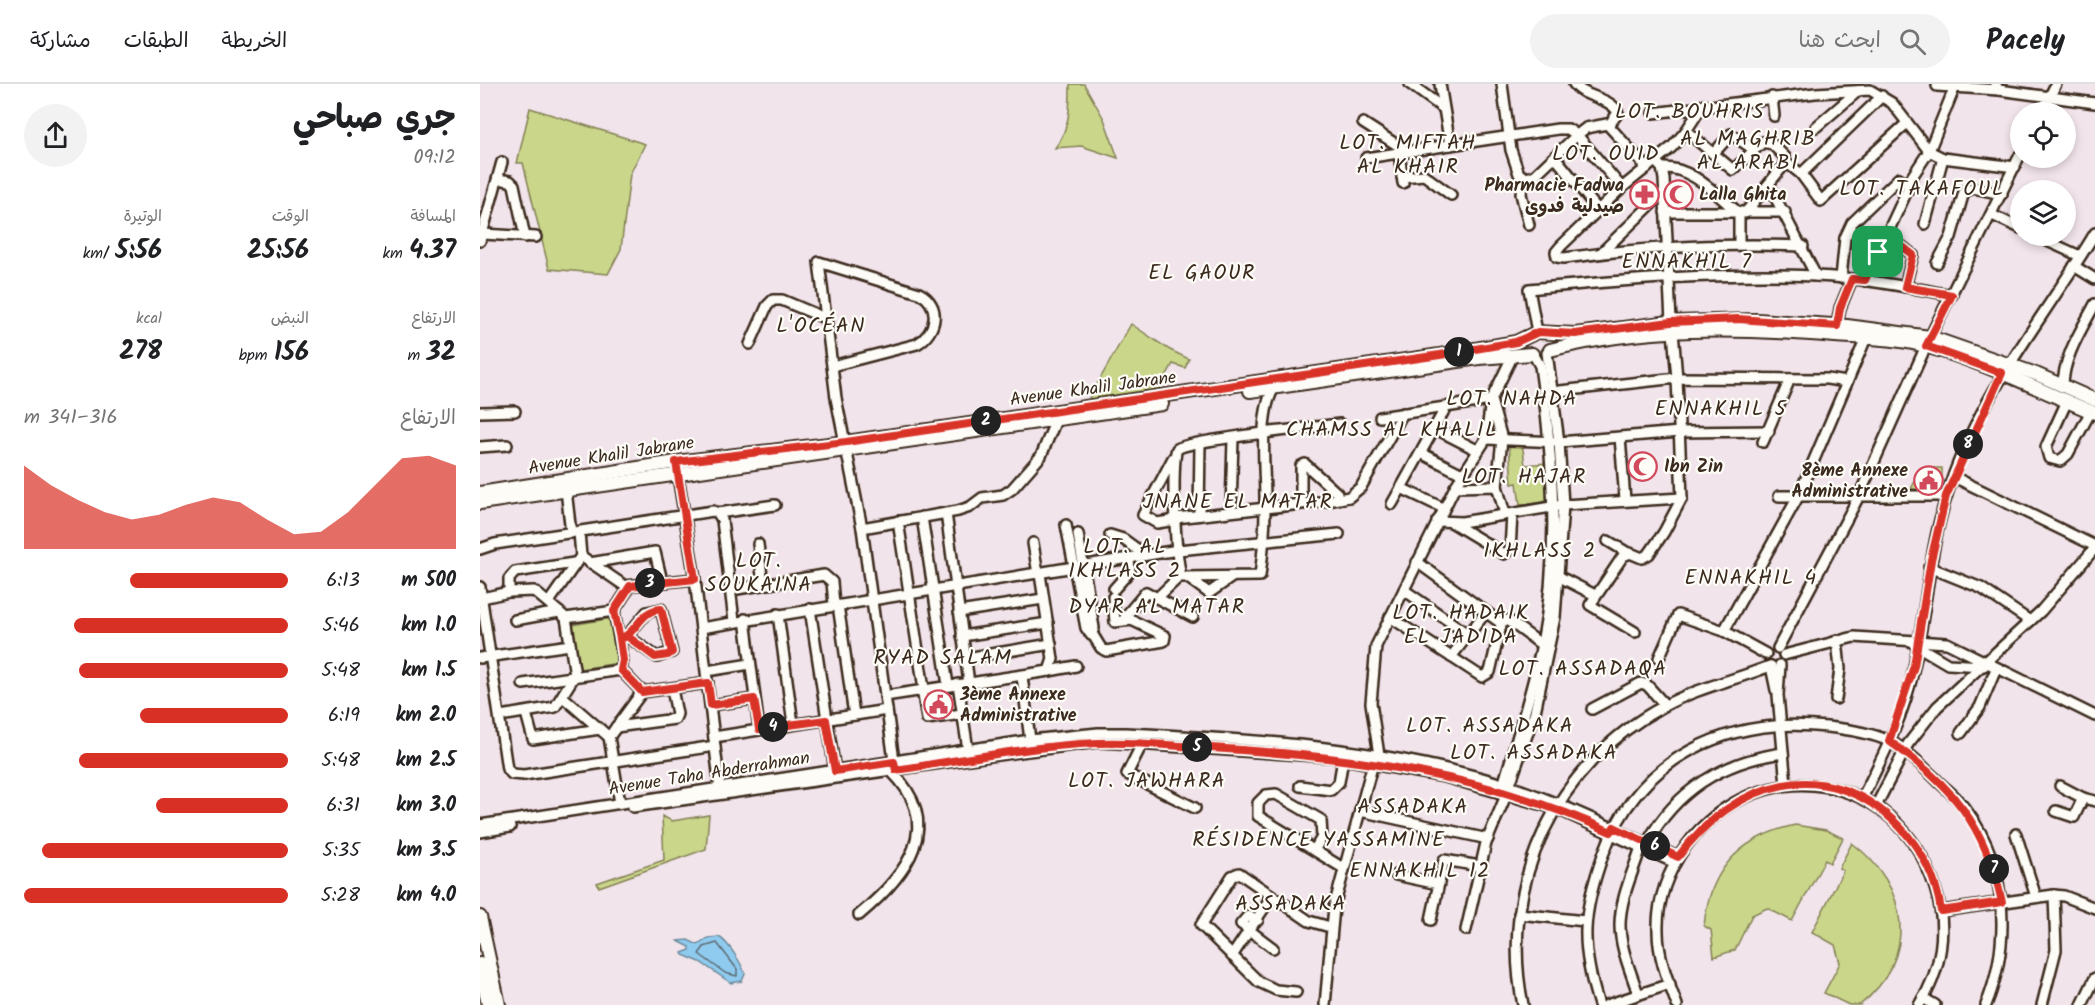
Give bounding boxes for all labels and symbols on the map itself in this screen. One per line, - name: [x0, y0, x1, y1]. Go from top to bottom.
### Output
- district label: LOT. BOUHRIS: [1615, 96, 1765, 129]
- district label: AL MAGHRIB AL ARABI: [1680, 123, 1816, 180]
- district label: LOT. MIFTAH AL KHAIR: [1339, 127, 1477, 184]
- district label: LOT. OUID: [1552, 138, 1660, 171]
- place label: Pharmacie Fadwa صيدلية فدوى: [1485, 172, 1624, 222]
- district label: LOT. TAKAFOUL: [1839, 173, 2005, 206]
- mosque icon: Lalla Ghita: [1662, 178, 1694, 210]
- pharmacy icon: Pharmacie Fadwa صيدلية فدوى: [1629, 179, 1661, 211]
- place label: Lalla Ghita: [1699, 181, 1787, 210]
- pin: [1852, 226, 1903, 277]
- district label: ENNAKHIL 7: [1621, 246, 1753, 279]
- district label: EL GAOUR: [1148, 257, 1256, 290]
- district label: L'OCÉAN: [776, 310, 866, 343]
- pin: 1: [1444, 337, 1474, 367]
- street label: Avenue Khalil Jabrane: [1008, 363, 1178, 416]
- district label: LOT. NAHDA: [1446, 383, 1578, 416]
- district label: ENNAKHIL 5: [1655, 393, 1788, 426]
- pin: 2: [971, 406, 1001, 436]
- district label: CHAMSS AL KHALIL: [1286, 414, 1498, 447]
- street label: Avenue Khalil Jabrane: [526, 429, 696, 484]
- pin: 8: [1953, 429, 1983, 459]
- mosque icon: Ibn Zin: [1627, 450, 1659, 482]
- place label: Ibn Zin: [1664, 453, 1723, 482]
- place label: 8ème Annexe Administrative: [1791, 457, 1908, 507]
- district label: LOT. HAJAR: [1461, 461, 1587, 494]
- public building icon: 8ème Annexe Administrative: [1913, 464, 1945, 496]
- district label: JNANE EL MATAR: [1143, 486, 1333, 519]
- district label: LOT. AL IKHLASS 2: [1068, 531, 1182, 588]
- district label: IKHLASS 2: [1483, 535, 1597, 568]
- district label: LOT. SOUKAINA: [705, 545, 813, 602]
- district label: ENNAKHIL 4: [1685, 562, 1817, 595]
- pin: 3: [635, 568, 665, 598]
- district label: DYAR AL MATAR: [1069, 591, 1245, 624]
- district label: LOT. HADAIK EL JADIDA: [1392, 597, 1530, 654]
- district label: RYAD SALAM: [874, 642, 1012, 675]
- district label: LOT. ASSADAQA: [1499, 653, 1667, 686]
- place label: 3ème Annexe Administrative: [959, 681, 1077, 731]
- public building icon: 3ème Annexe Administrative: [923, 688, 955, 720]
- district label: LOT. ASSADAKA: [1406, 710, 1574, 743]
- pin: 4: [758, 712, 788, 742]
- pin: 5: [1182, 732, 1212, 762]
- district label: LOT. ASSADAKA: [1450, 737, 1618, 770]
- street label: Avenue Taha Abderrahman: [606, 744, 812, 805]
- district label: LOT. JAWHARA: [1068, 765, 1226, 798]
- district label: ASSADAKA: [1357, 791, 1469, 824]
- district label: RÉSIDENCE YASSAMINE: [1192, 824, 1446, 857]
- pin: 6: [1640, 831, 1670, 861]
- pin: 7: [1979, 854, 2009, 884]
- district label: ENNAKHIL 12: [1349, 855, 1491, 888]
- district label: ASSADAKA: [1235, 888, 1347, 921]

